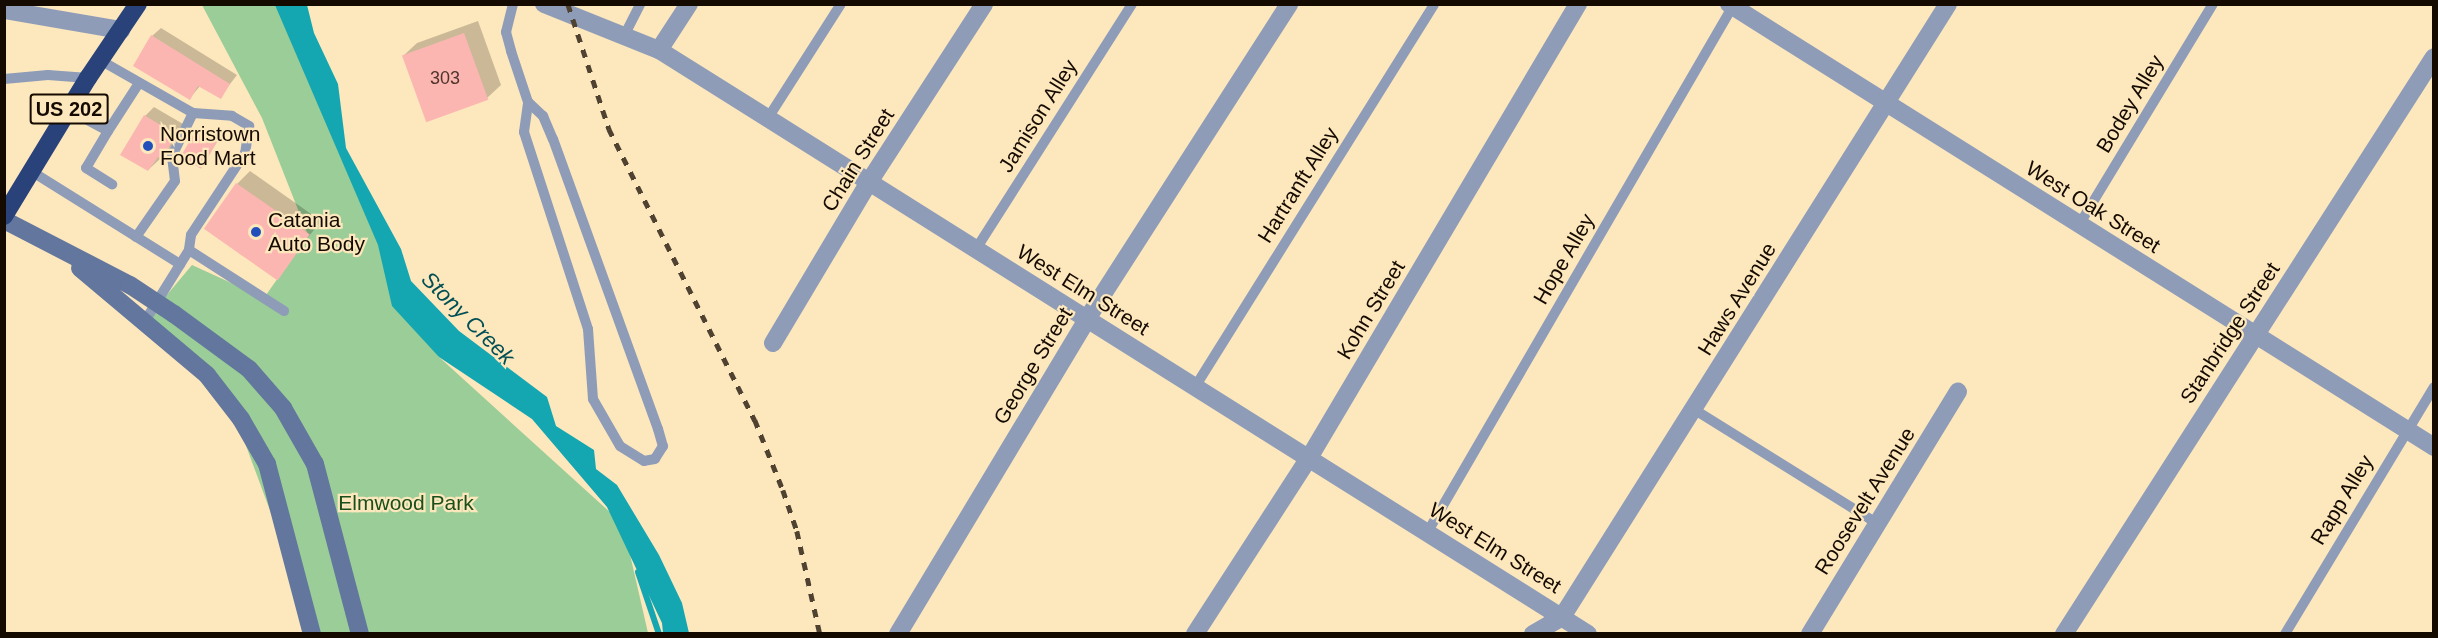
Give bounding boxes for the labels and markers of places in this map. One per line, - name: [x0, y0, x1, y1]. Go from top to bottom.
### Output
- place label: Norristown Food Mart: [160, 121, 260, 171]
- marker: Norristown Food Mart: [141, 139, 155, 153]
- place label: Catania Auto Body: [268, 207, 365, 257]
- marker: Catania Auto Body: [249, 225, 263, 239]

